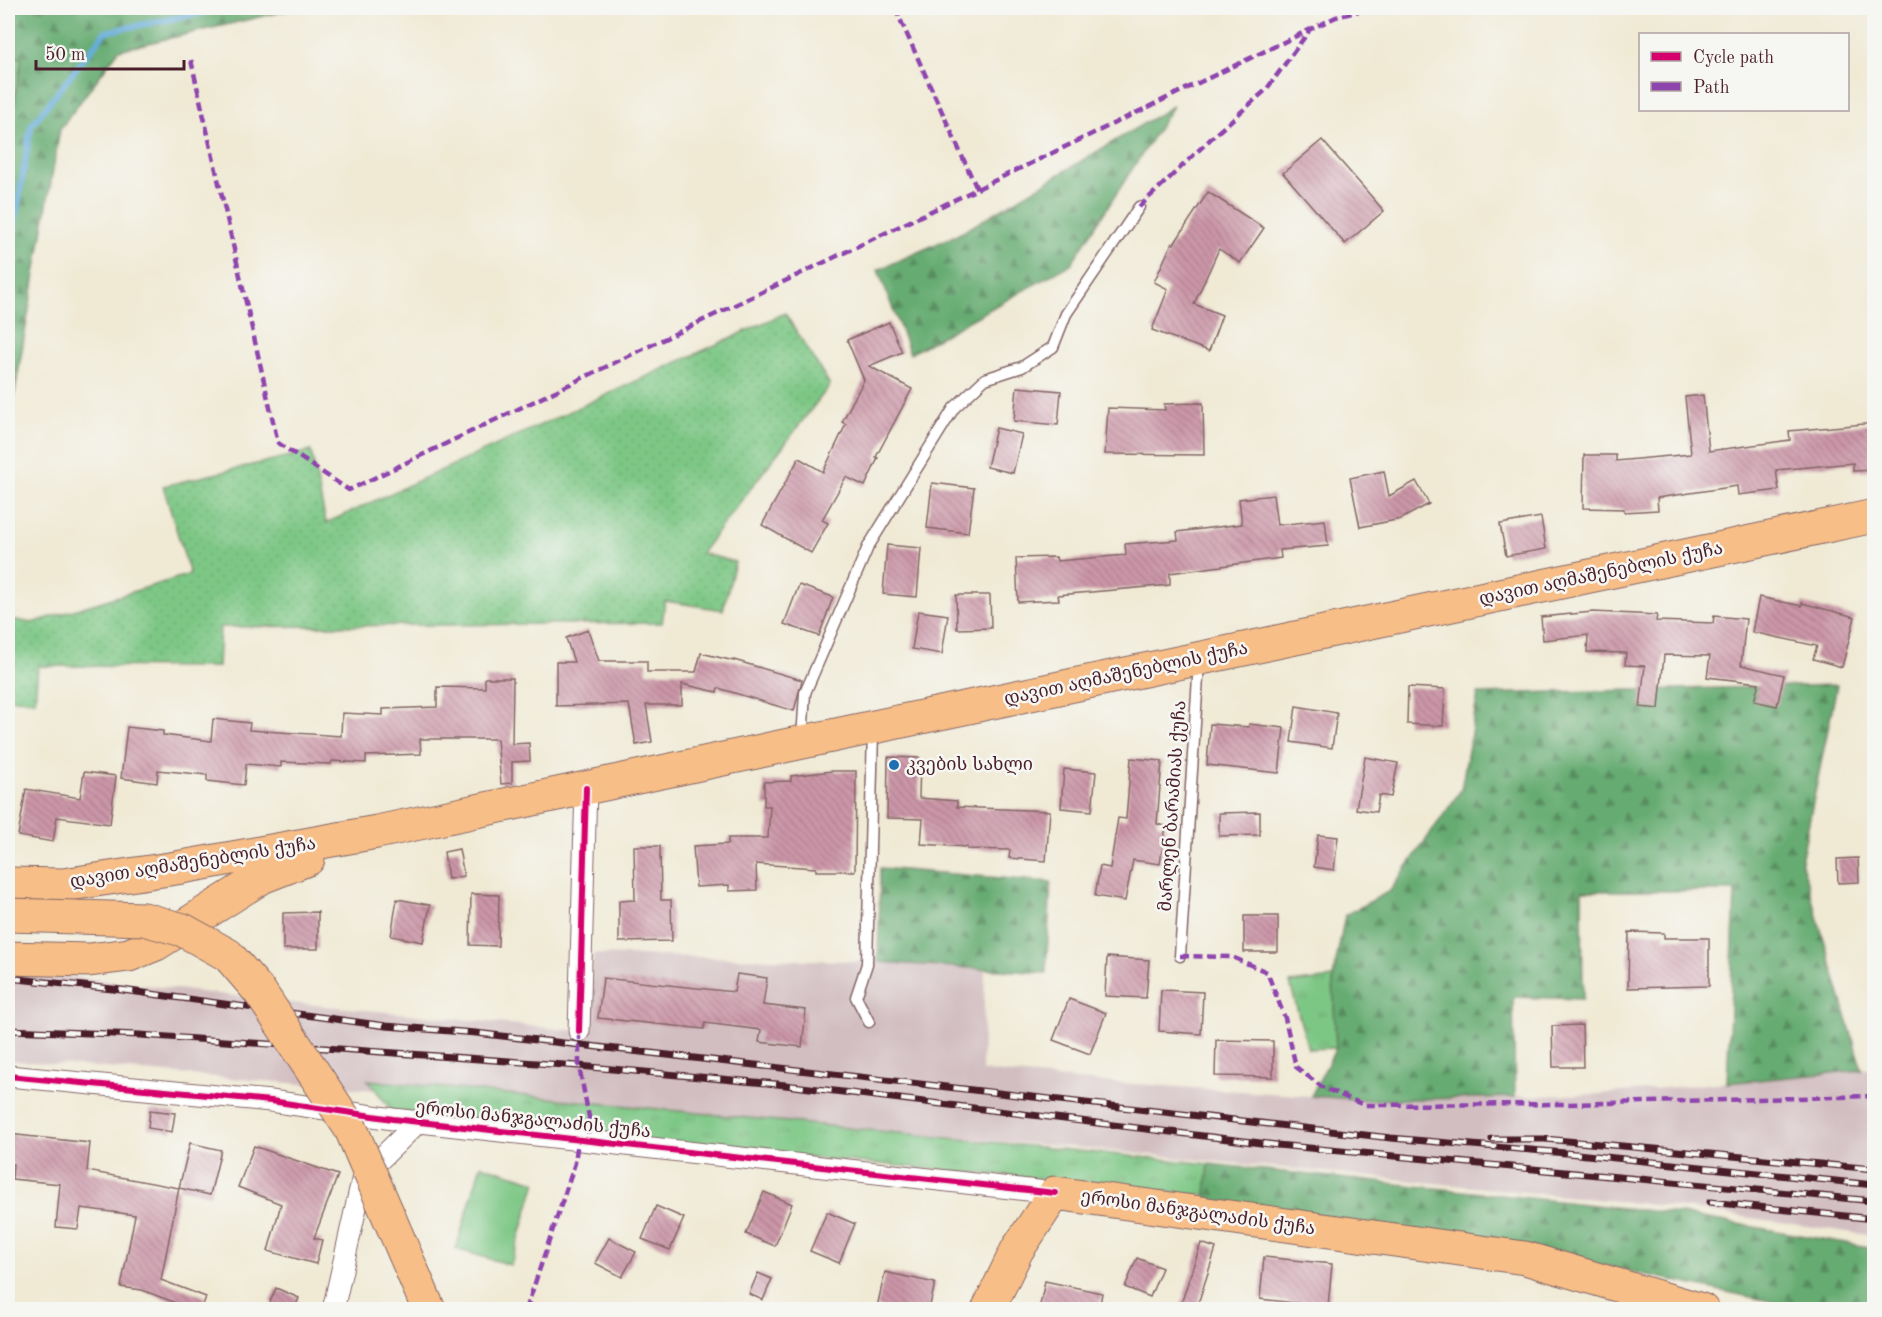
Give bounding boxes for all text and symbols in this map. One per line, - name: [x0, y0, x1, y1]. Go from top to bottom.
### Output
- scale bar: [36, 33, 184, 71]
- legend: [1639, 33, 1849, 111]
- text: 50 m: [45, 46, 85, 64]
- text: Cycle path: [1693, 49, 1774, 67]
- text: Path: [1693, 79, 1730, 97]
- street label: დავით აღმაშენებლის ქუჩა: [1477, 538, 1725, 610]
- street label: დავით აღმაშენებლის ქუჩა: [1002, 638, 1250, 710]
- street label: მარლენ ბარამიას ქუჩა: [1156, 700, 1190, 912]
- place label: კვების სახლი: [906, 756, 1033, 775]
- marker: კვების სახლი: [887, 758, 901, 772]
- street label: დავით აღმაშენებლის ქუჩა: [69, 834, 317, 892]
- street label: ეროსი მანჯგალაძის ქუჩა: [414, 1098, 652, 1142]
- street label: ეროსი მანჯგალაძის ქუჩა: [1080, 1187, 1316, 1239]

